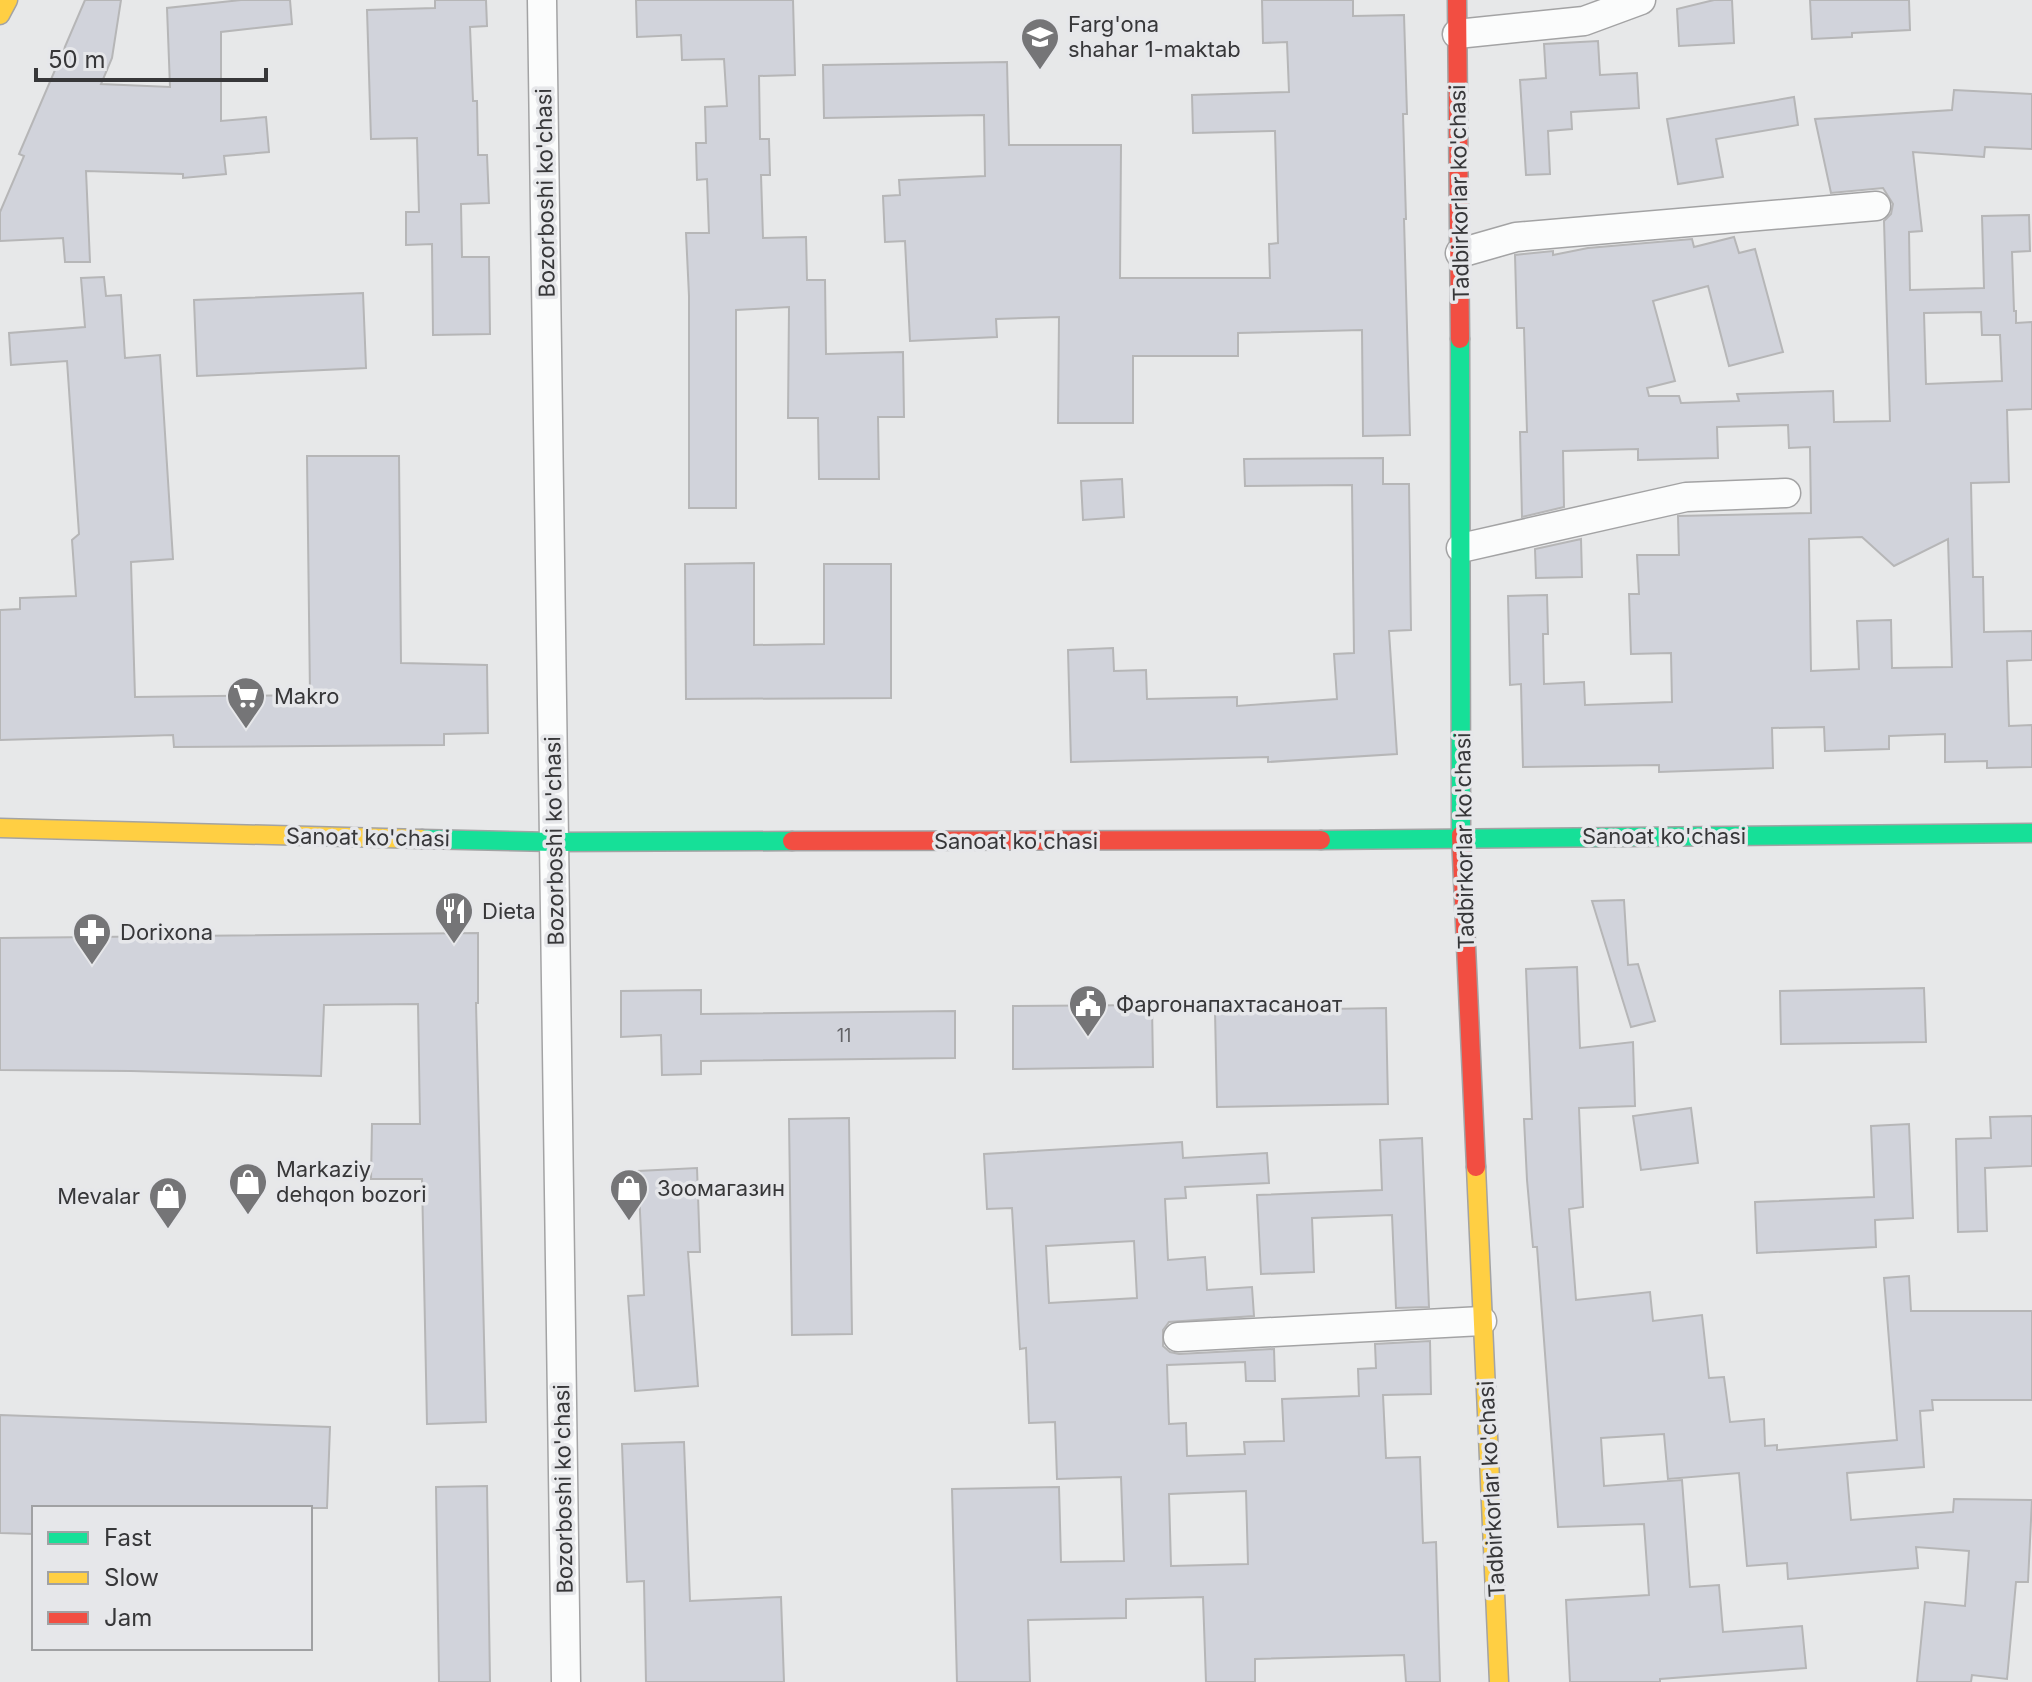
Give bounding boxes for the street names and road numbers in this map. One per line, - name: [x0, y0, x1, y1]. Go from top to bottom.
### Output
- street label: Tadbirkorlar ko'chasi: [1444, 84, 1474, 302]
- street label: Bozorboshi ko'chasi: [530, 88, 560, 298]
- street label: Tadbirkorlar ko'chasi: [1449, 732, 1479, 950]
- street label: Bozorboshi ko'chasi: [539, 736, 569, 946]
- street label: Sanoat ko'chasi: [286, 823, 450, 851]
- street label: Sanoat ko'chasi: [1582, 823, 1746, 849]
- street label: Sanoat ko'chasi: [934, 828, 1098, 854]
- street label: Tadbirkorlar ko'chasi: [1472, 1380, 1510, 1598]
- street label: Bozorboshi ko'chasi: [548, 1384, 578, 1594]

